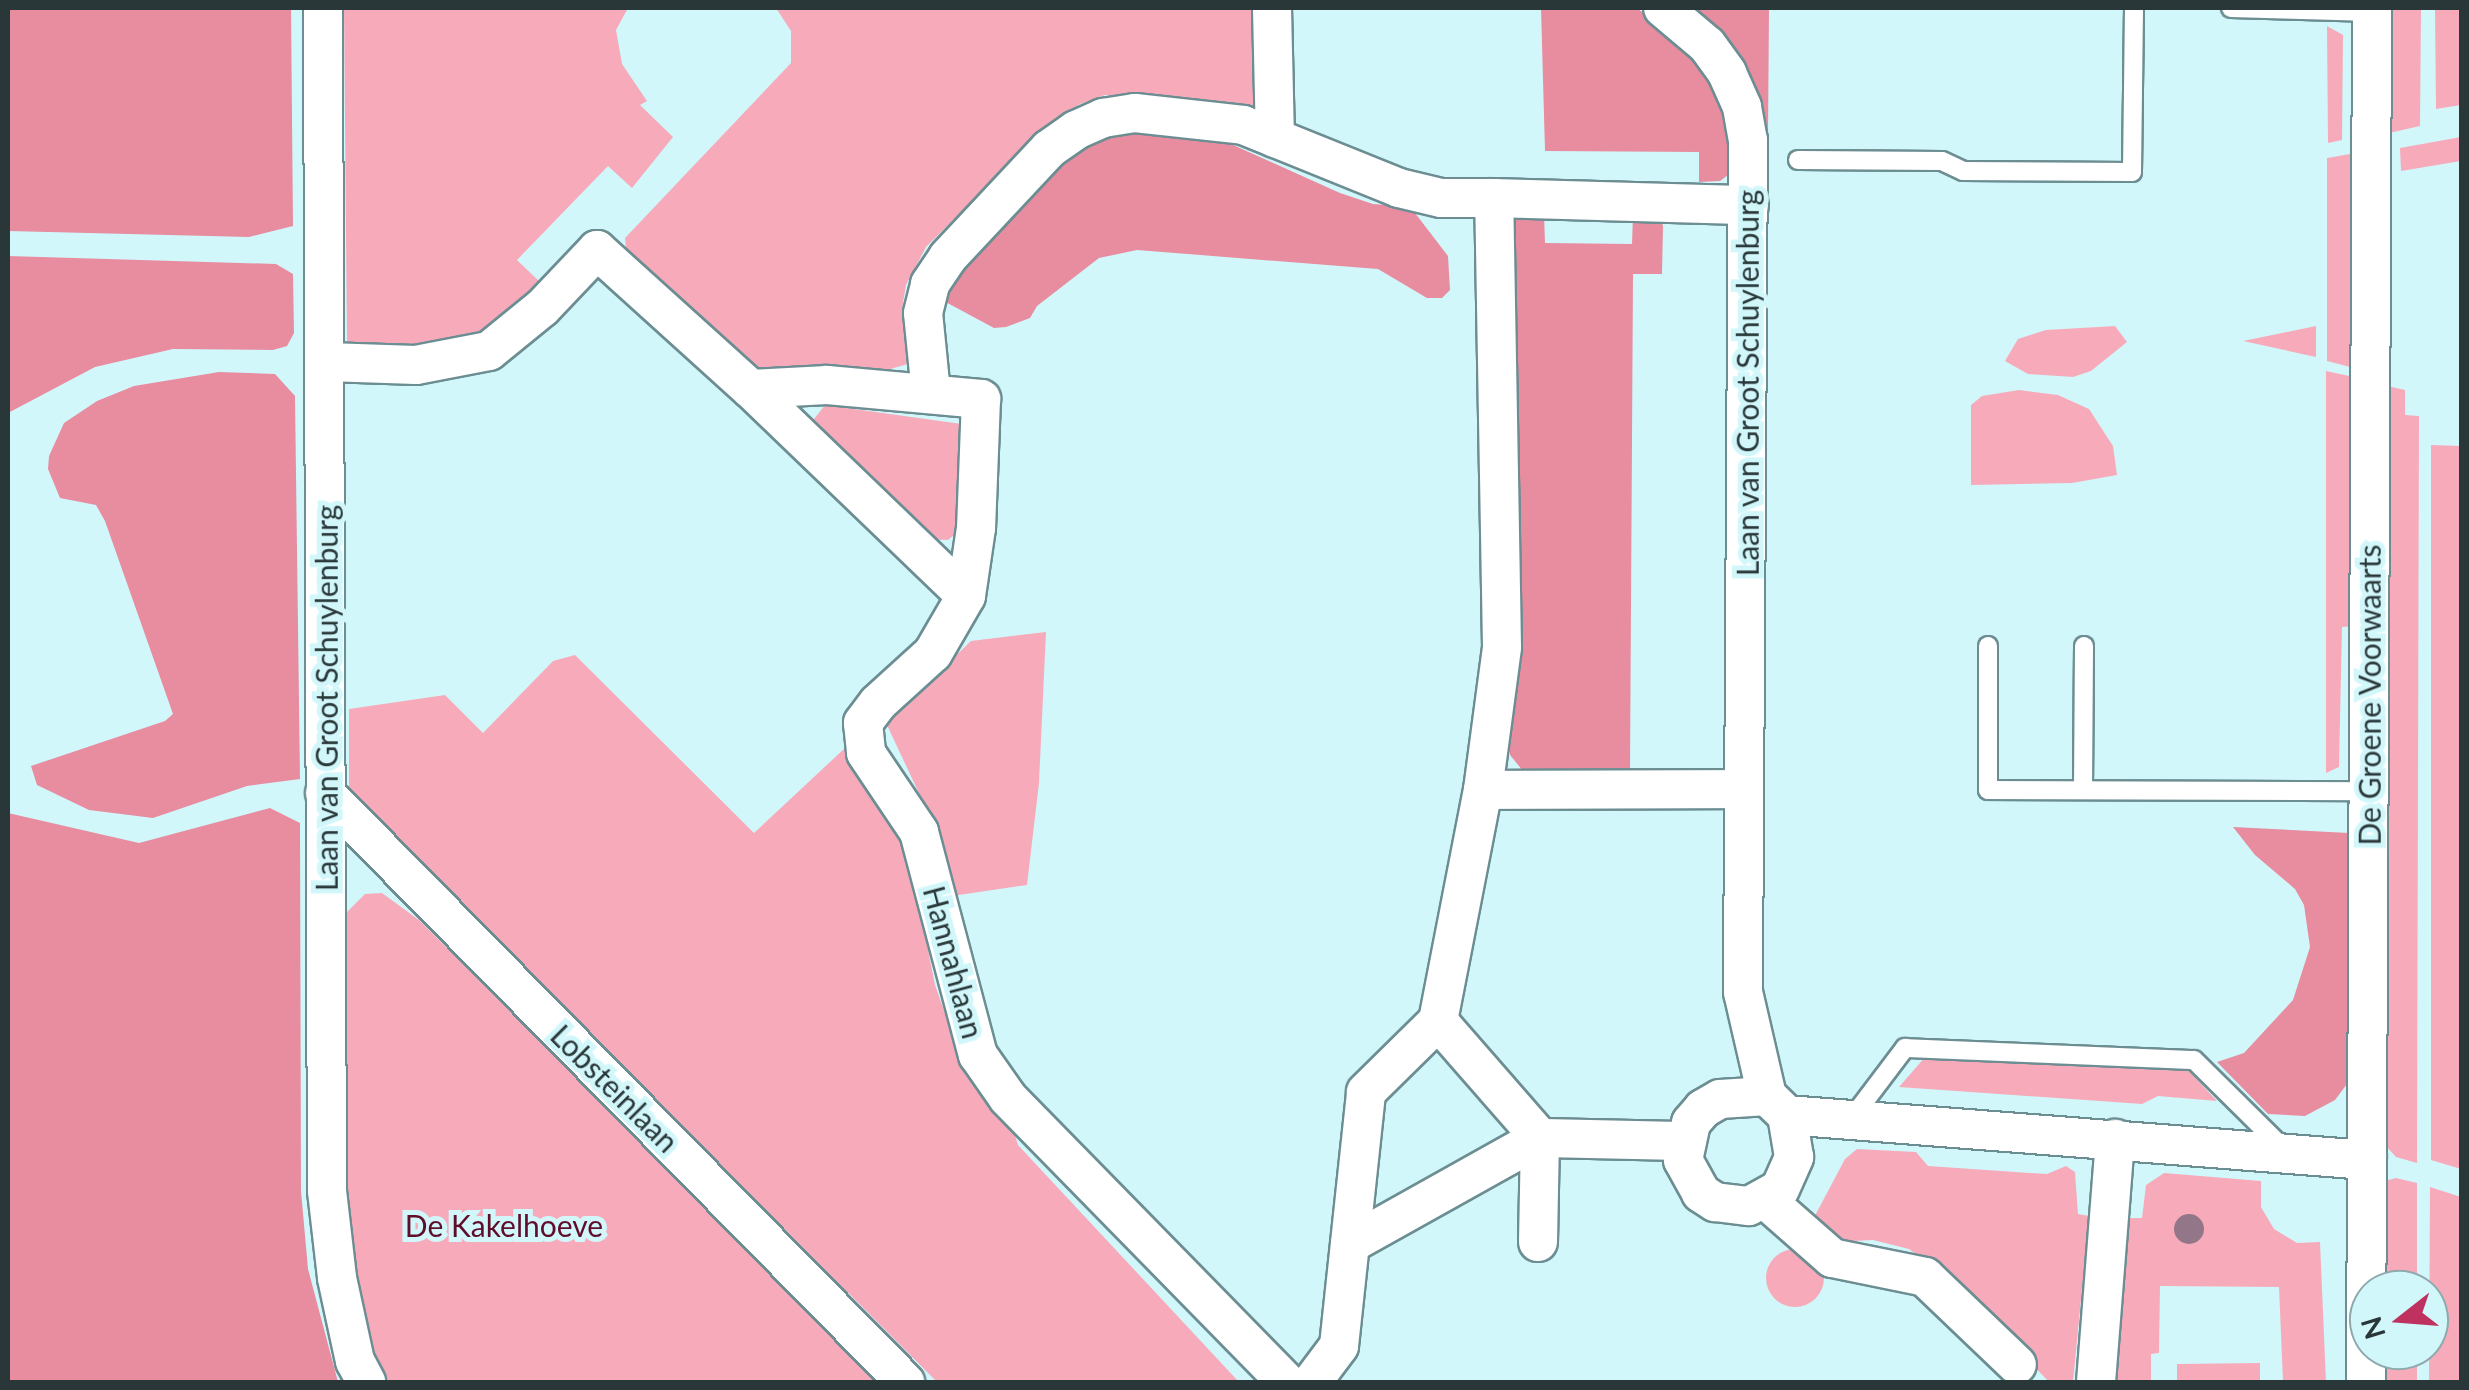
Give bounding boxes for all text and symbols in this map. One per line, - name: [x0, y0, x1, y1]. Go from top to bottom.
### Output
- street label: Laan van Groot Schuylenburg: [1729, 189, 1765, 577]
- street label: Laan van Groot Schuylenburg: [308, 504, 344, 892]
- street label: De Groene Voorwaarts: [2351, 544, 2387, 846]
- street label: Hannahlaan: [916, 882, 992, 1042]
- street label: Lobsteinlaan: [544, 1017, 686, 1159]
- park label: De Kakelhoeve: [405, 1207, 603, 1243]
- north arrow: [2349, 1270, 2449, 1370]
- text: N: [2353, 1313, 2392, 1343]

